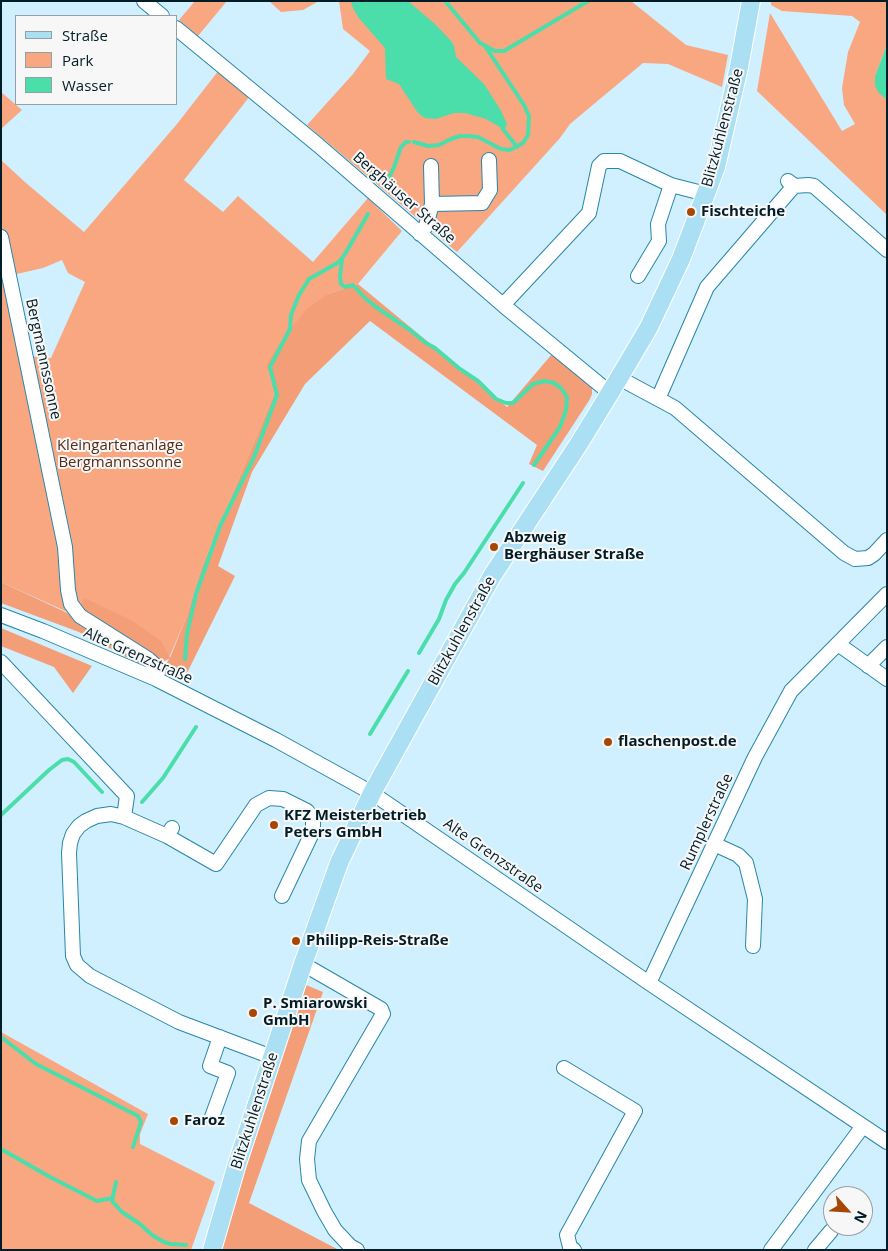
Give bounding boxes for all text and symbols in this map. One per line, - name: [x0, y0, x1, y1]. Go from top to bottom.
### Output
- legend: [15, 15, 178, 105]
- text: Straße: [62, 25, 108, 45]
- text: Park: [62, 50, 93, 70]
- street label: Blitzkuhlenstraße: [699, 67, 747, 189]
- text: Wasser: [62, 75, 113, 95]
- street label: Berghäuser Straße: [349, 148, 459, 248]
- place label: Fischteiche: [701, 203, 785, 221]
- marker: Fischteiche: [685, 206, 697, 218]
- street label: Bergmannssonne: [21, 297, 65, 421]
- park label: Kleingartenanlage Bergmannssonne: [57, 437, 183, 472]
- place label: Abzweig Berghäuser Straße: [504, 529, 644, 564]
- marker: Abzweig Berghäuser Straße: [488, 541, 500, 553]
- street label: Blitzkuhlenstraße: [425, 573, 499, 689]
- street label: Alte Grenzstraße: [81, 624, 195, 688]
- place label: flaschenpost.de: [618, 733, 737, 751]
- marker: flaschenpost.de: [602, 736, 614, 748]
- street label: Rumplerstraße: [677, 771, 737, 873]
- place label: KFZ Meisterbetrieb Peters GmbH: [284, 807, 427, 842]
- street label: Alte Grenzstraße: [440, 815, 546, 897]
- marker: KFZ Meisterbetrieb Peters GmbH: [268, 819, 280, 831]
- place label: Philipp-Reis-Straße: [306, 932, 449, 950]
- marker: Philipp-Reis-Straße: [290, 935, 302, 947]
- place label: P. Smiarowski GmbH: [263, 995, 367, 1030]
- marker: P. Smiarowski GmbH: [247, 1007, 259, 1019]
- street label: Blitzkuhlenstraße: [228, 1050, 282, 1172]
- place label: Faroz: [184, 1112, 225, 1130]
- marker: Faroz: [168, 1115, 180, 1127]
- north arrow: [823, 1186, 873, 1236]
- text: N: [850, 1208, 872, 1227]

